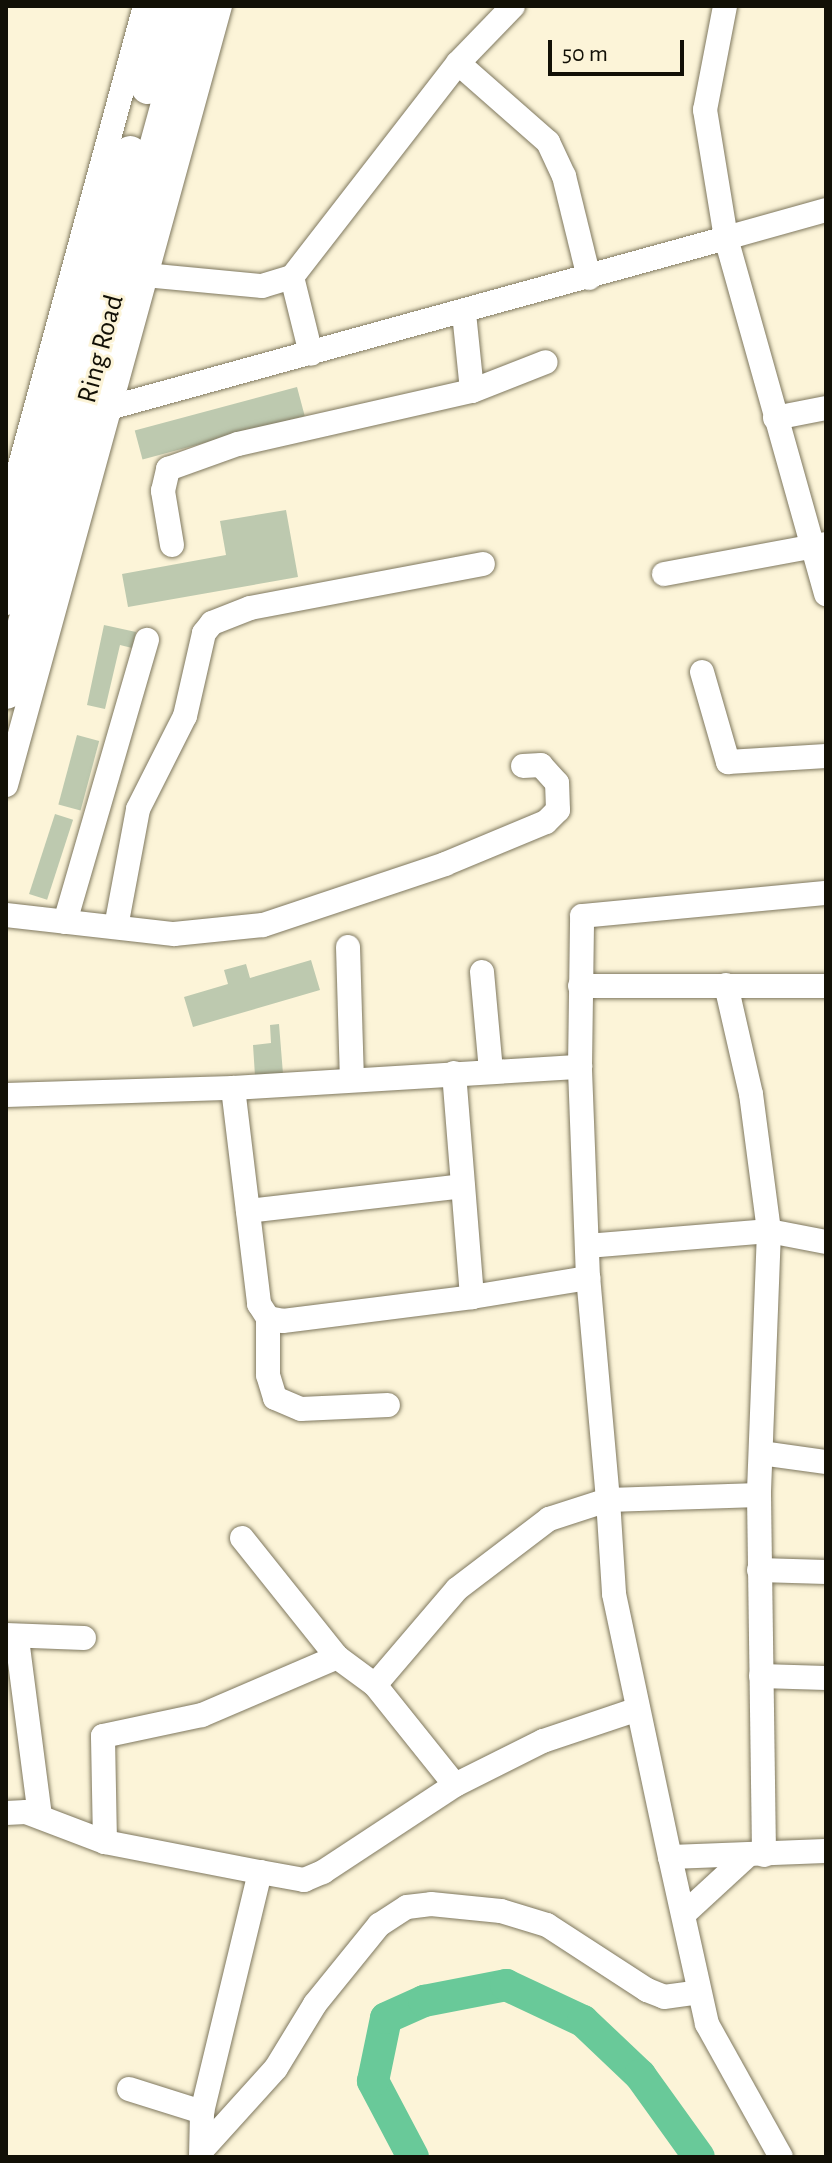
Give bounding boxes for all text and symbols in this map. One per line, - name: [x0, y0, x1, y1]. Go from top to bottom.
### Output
- scale bar: [552, 24, 688, 74]
- text: 50 m: [562, 42, 608, 66]
- street label: Ring Road: [70, 291, 132, 407]

